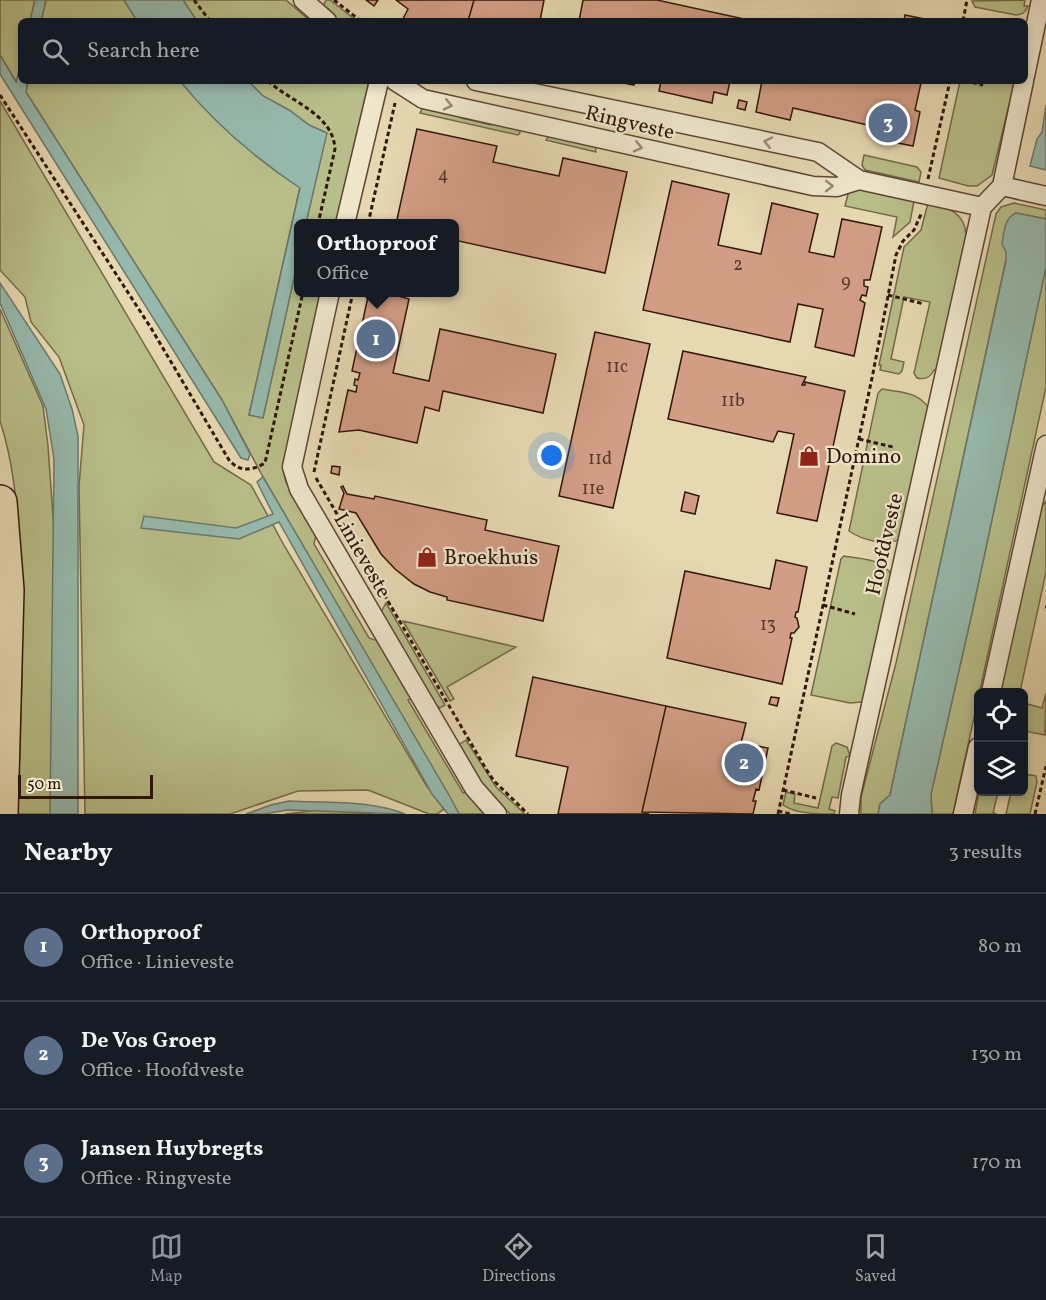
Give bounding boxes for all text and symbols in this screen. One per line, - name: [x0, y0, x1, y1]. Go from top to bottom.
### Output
- search box: [18, 18, 1028, 84]
- icon: search: [39, 35, 72, 68]
- text: Search here: [87, 36, 200, 67]
- one-way arrow: [442, 97, 452, 110]
- street label: Ringveste: [582, 99, 677, 148]
- pin: 3: [868, 100, 908, 146]
- one-way arrow: [763, 136, 773, 149]
- one-way arrow: [633, 140, 643, 153]
- house number: 4: [438, 163, 448, 188]
- one-way arrow: [824, 180, 833, 192]
- popup: [294, 219, 459, 297]
- text: Orthoproof: [317, 229, 436, 260]
- house number: 2: [733, 253, 743, 278]
- text: Office: [317, 260, 369, 288]
- house number: 9: [841, 270, 851, 295]
- pin: 1: [356, 316, 395, 362]
- house number: 11c: [606, 355, 628, 380]
- house number: 11b: [721, 389, 745, 414]
- your location: [537, 441, 566, 470]
- place label: Domino: [826, 443, 901, 472]
- shop icon: Domino: [797, 444, 821, 468]
- house number: 11d: [588, 447, 612, 472]
- house number: 11e: [582, 477, 604, 502]
- street label: Hoofdveste: [860, 490, 911, 598]
- street label: Linieveste: [326, 508, 398, 604]
- place label: Broekhuis: [444, 544, 538, 573]
- shop icon: Broekhuis: [415, 545, 439, 569]
- house number: 13: [760, 613, 776, 638]
- map controls: [974, 688, 1028, 796]
- button: locate: [974, 688, 1028, 742]
- pin: 2: [724, 740, 764, 786]
- button: layers: [974, 742, 1028, 796]
- scale bar: [18, 772, 153, 800]
- text: 50 m: [27, 774, 61, 796]
- text: Nearby: [24, 835, 113, 871]
- text: 3 results: [948, 839, 1022, 867]
- text: Orthoproof: [81, 918, 201, 949]
- text: 1: [39, 933, 48, 961]
- text: 80 m: [978, 933, 1022, 961]
- text: Office · Linieveste: [81, 949, 234, 977]
- text: De Vos Groep: [81, 1026, 216, 1057]
- text: 2: [38, 1041, 49, 1069]
- text: 130 m: [971, 1041, 1022, 1069]
- text: Office · Hoofdveste: [81, 1057, 244, 1085]
- text: Jansen Huybregts: [81, 1134, 263, 1165]
- text: 3: [38, 1149, 49, 1177]
- text: 170 m: [972, 1149, 1022, 1177]
- text: Office · Ringveste: [81, 1165, 232, 1193]
- tab: Map: [150, 1230, 183, 1288]
- tab: Directions: [482, 1230, 556, 1288]
- tab: Saved: [855, 1230, 896, 1288]

